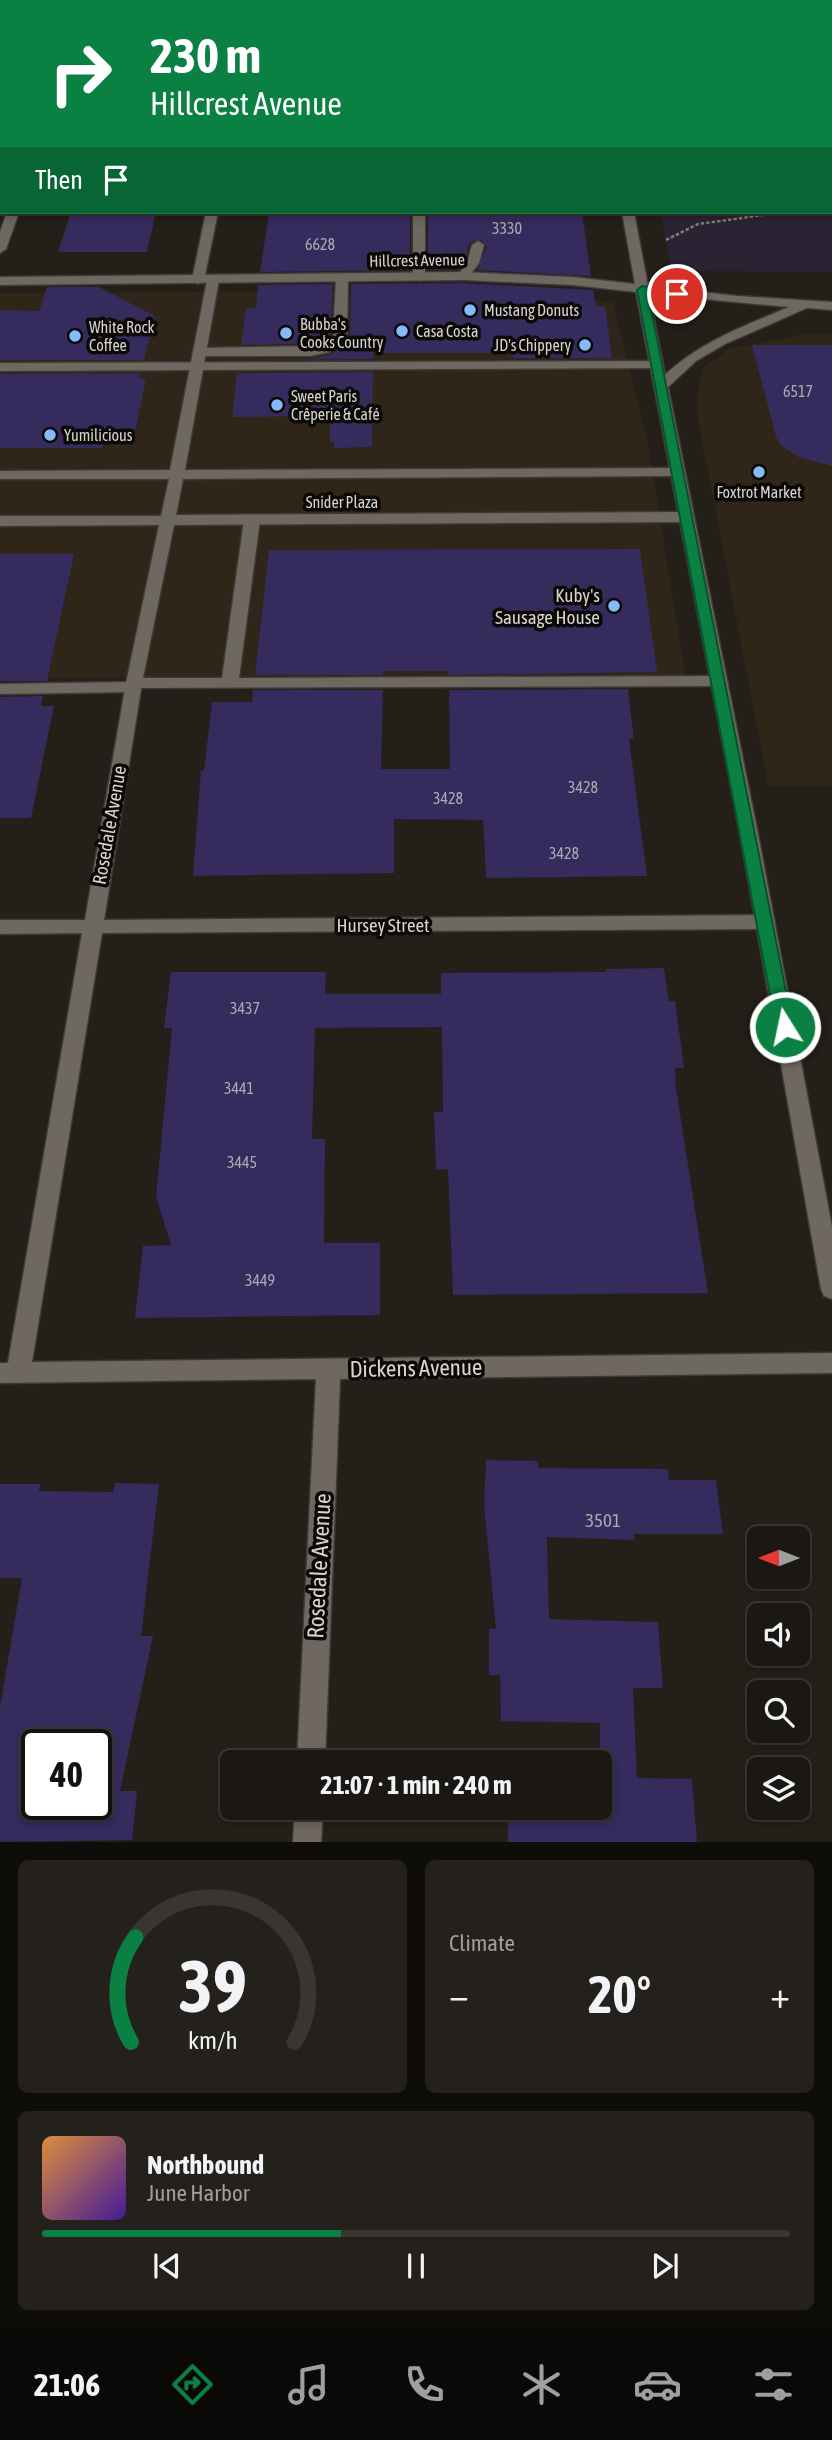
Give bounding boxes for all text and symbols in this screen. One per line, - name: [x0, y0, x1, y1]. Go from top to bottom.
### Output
- text: 230 m: [150, 27, 261, 83]
- icon: right: [35, 28, 126, 119]
- text: Hillcrest Avenue: [150, 85, 342, 122]
- icon: arrive: [97, 161, 135, 199]
- text: Then: [35, 165, 83, 195]
- house number: 3330: [492, 219, 522, 237]
- house number: 6628: [305, 235, 335, 253]
- street label: Hillcrest Avenue: [369, 250, 465, 270]
- pin: [647, 264, 707, 324]
- icon: arrive: [658, 275, 696, 313]
- place label: Mustang Donuts: [484, 301, 580, 320]
- marker: Mustang Donuts: [462, 302, 478, 318]
- place label: Bubba's Cooks Country: [300, 315, 384, 352]
- place label: White Rock Coffee: [89, 318, 154, 354]
- place label: Casa Costa: [416, 322, 478, 340]
- marker: Casa Costa: [394, 323, 410, 339]
- marker: Bubba's Cooks Country: [278, 325, 294, 341]
- marker: White Rock Coffee: [67, 328, 83, 344]
- place label: JD's Chippery: [494, 336, 571, 355]
- marker: JD's Chippery: [577, 337, 593, 353]
- house number: 6517: [783, 382, 813, 400]
- place label: Sweet Paris Crêperie & Café: [291, 387, 380, 424]
- marker: Sweet Paris Crêperie & Café: [269, 397, 285, 413]
- place label: Yumilicious: [64, 426, 133, 444]
- marker: Yumilicious: [42, 427, 58, 443]
- marker: Foxtrot Market: [751, 464, 767, 480]
- place label: Foxtrot Market: [716, 483, 802, 501]
- street label: Snider Plaza: [306, 493, 378, 511]
- place label: Kuby's Sausage House: [495, 584, 600, 628]
- marker: Kuby's Sausage House: [606, 598, 622, 614]
- street label: Rosedale Avenue: [88, 764, 130, 886]
- house number: 3428: [568, 778, 598, 796]
- house number: 3428: [433, 789, 463, 807]
- house number: 3428: [549, 844, 579, 862]
- street label: Hursey Street: [336, 914, 430, 936]
- position arrow: [748, 990, 822, 1064]
- house number: 3437: [230, 999, 260, 1017]
- house number: 3441: [224, 1079, 254, 1097]
- house number: 3445: [227, 1153, 257, 1171]
- house number: 3449: [245, 1271, 275, 1289]
- street label: Dickens Avenue: [349, 1354, 483, 1382]
- street label: Rosedale Avenue: [302, 1493, 336, 1639]
- house number: 3501: [585, 1509, 621, 1531]
- north arrow: [747, 1526, 810, 1589]
- map controls: [747, 1526, 810, 1820]
- button: sound: [747, 1603, 810, 1666]
- button: search: [747, 1680, 810, 1743]
- speed limit sign: 40: [21, 1729, 112, 1820]
- button: layers: [747, 1757, 810, 1820]
- text: 21:07 · 1 min · 240 m: [320, 1770, 512, 1800]
- text: Climate: [449, 1930, 515, 1956]
- text: 39: [178, 1945, 247, 2028]
- text: 20°: [588, 1964, 651, 2024]
- text: −: [449, 1973, 469, 2016]
- text: +: [770, 1973, 790, 2016]
- text: km/h: [188, 2026, 237, 2054]
- text: Northbound: [147, 2150, 264, 2180]
- text: June Harbor: [147, 2180, 250, 2206]
- icon: previous: [148, 2247, 186, 2285]
- icon: pause: [397, 2247, 435, 2285]
- icon: next: [646, 2247, 684, 2285]
- icon: directions: [168, 2360, 217, 2409]
- icon: music: [284, 2360, 333, 2409]
- icon: phone: [400, 2360, 449, 2409]
- icon: climate: [517, 2360, 566, 2409]
- icon: car: [633, 2360, 682, 2409]
- icon: filters: [749, 2360, 798, 2409]
- text: 21:06: [34, 2366, 100, 2403]

